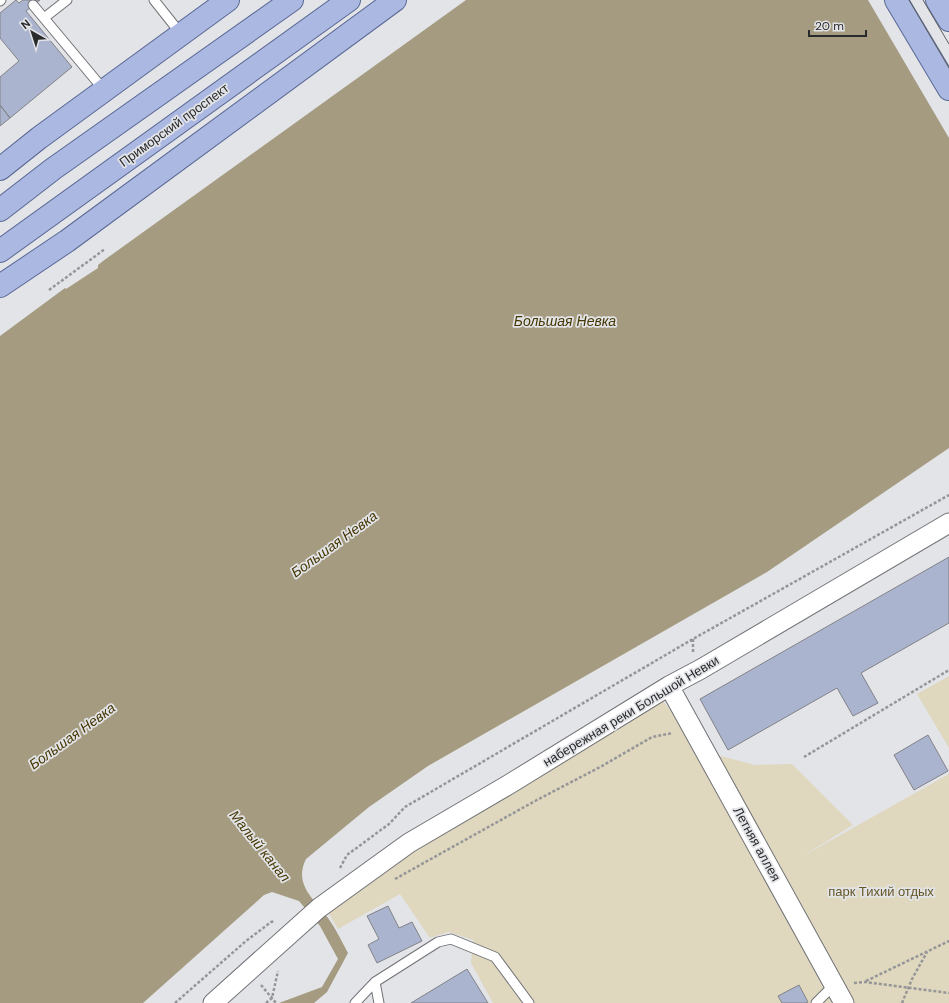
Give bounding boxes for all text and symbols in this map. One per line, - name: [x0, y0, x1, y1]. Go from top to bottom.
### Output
- north arrow: [12, 12, 52, 52]
- scale bar: [809, 12, 866, 38]
- text: N: [18, 16, 33, 32]
- text: 20 m: [815, 18, 844, 34]
- street label: Приморский проспект: [116, 79, 232, 171]
- water label: Большая Невка: [514, 312, 616, 330]
- water label: Большая Невка: [287, 507, 381, 581]
- street label: набережная реки Большой Невки: [540, 652, 722, 770]
- water label: Большая Невка: [25, 699, 119, 773]
- street label: Летняя аллея: [730, 804, 784, 884]
- water label: Малый канал: [226, 807, 294, 886]
- park label: парк Тихий отдых: [828, 883, 934, 900]

